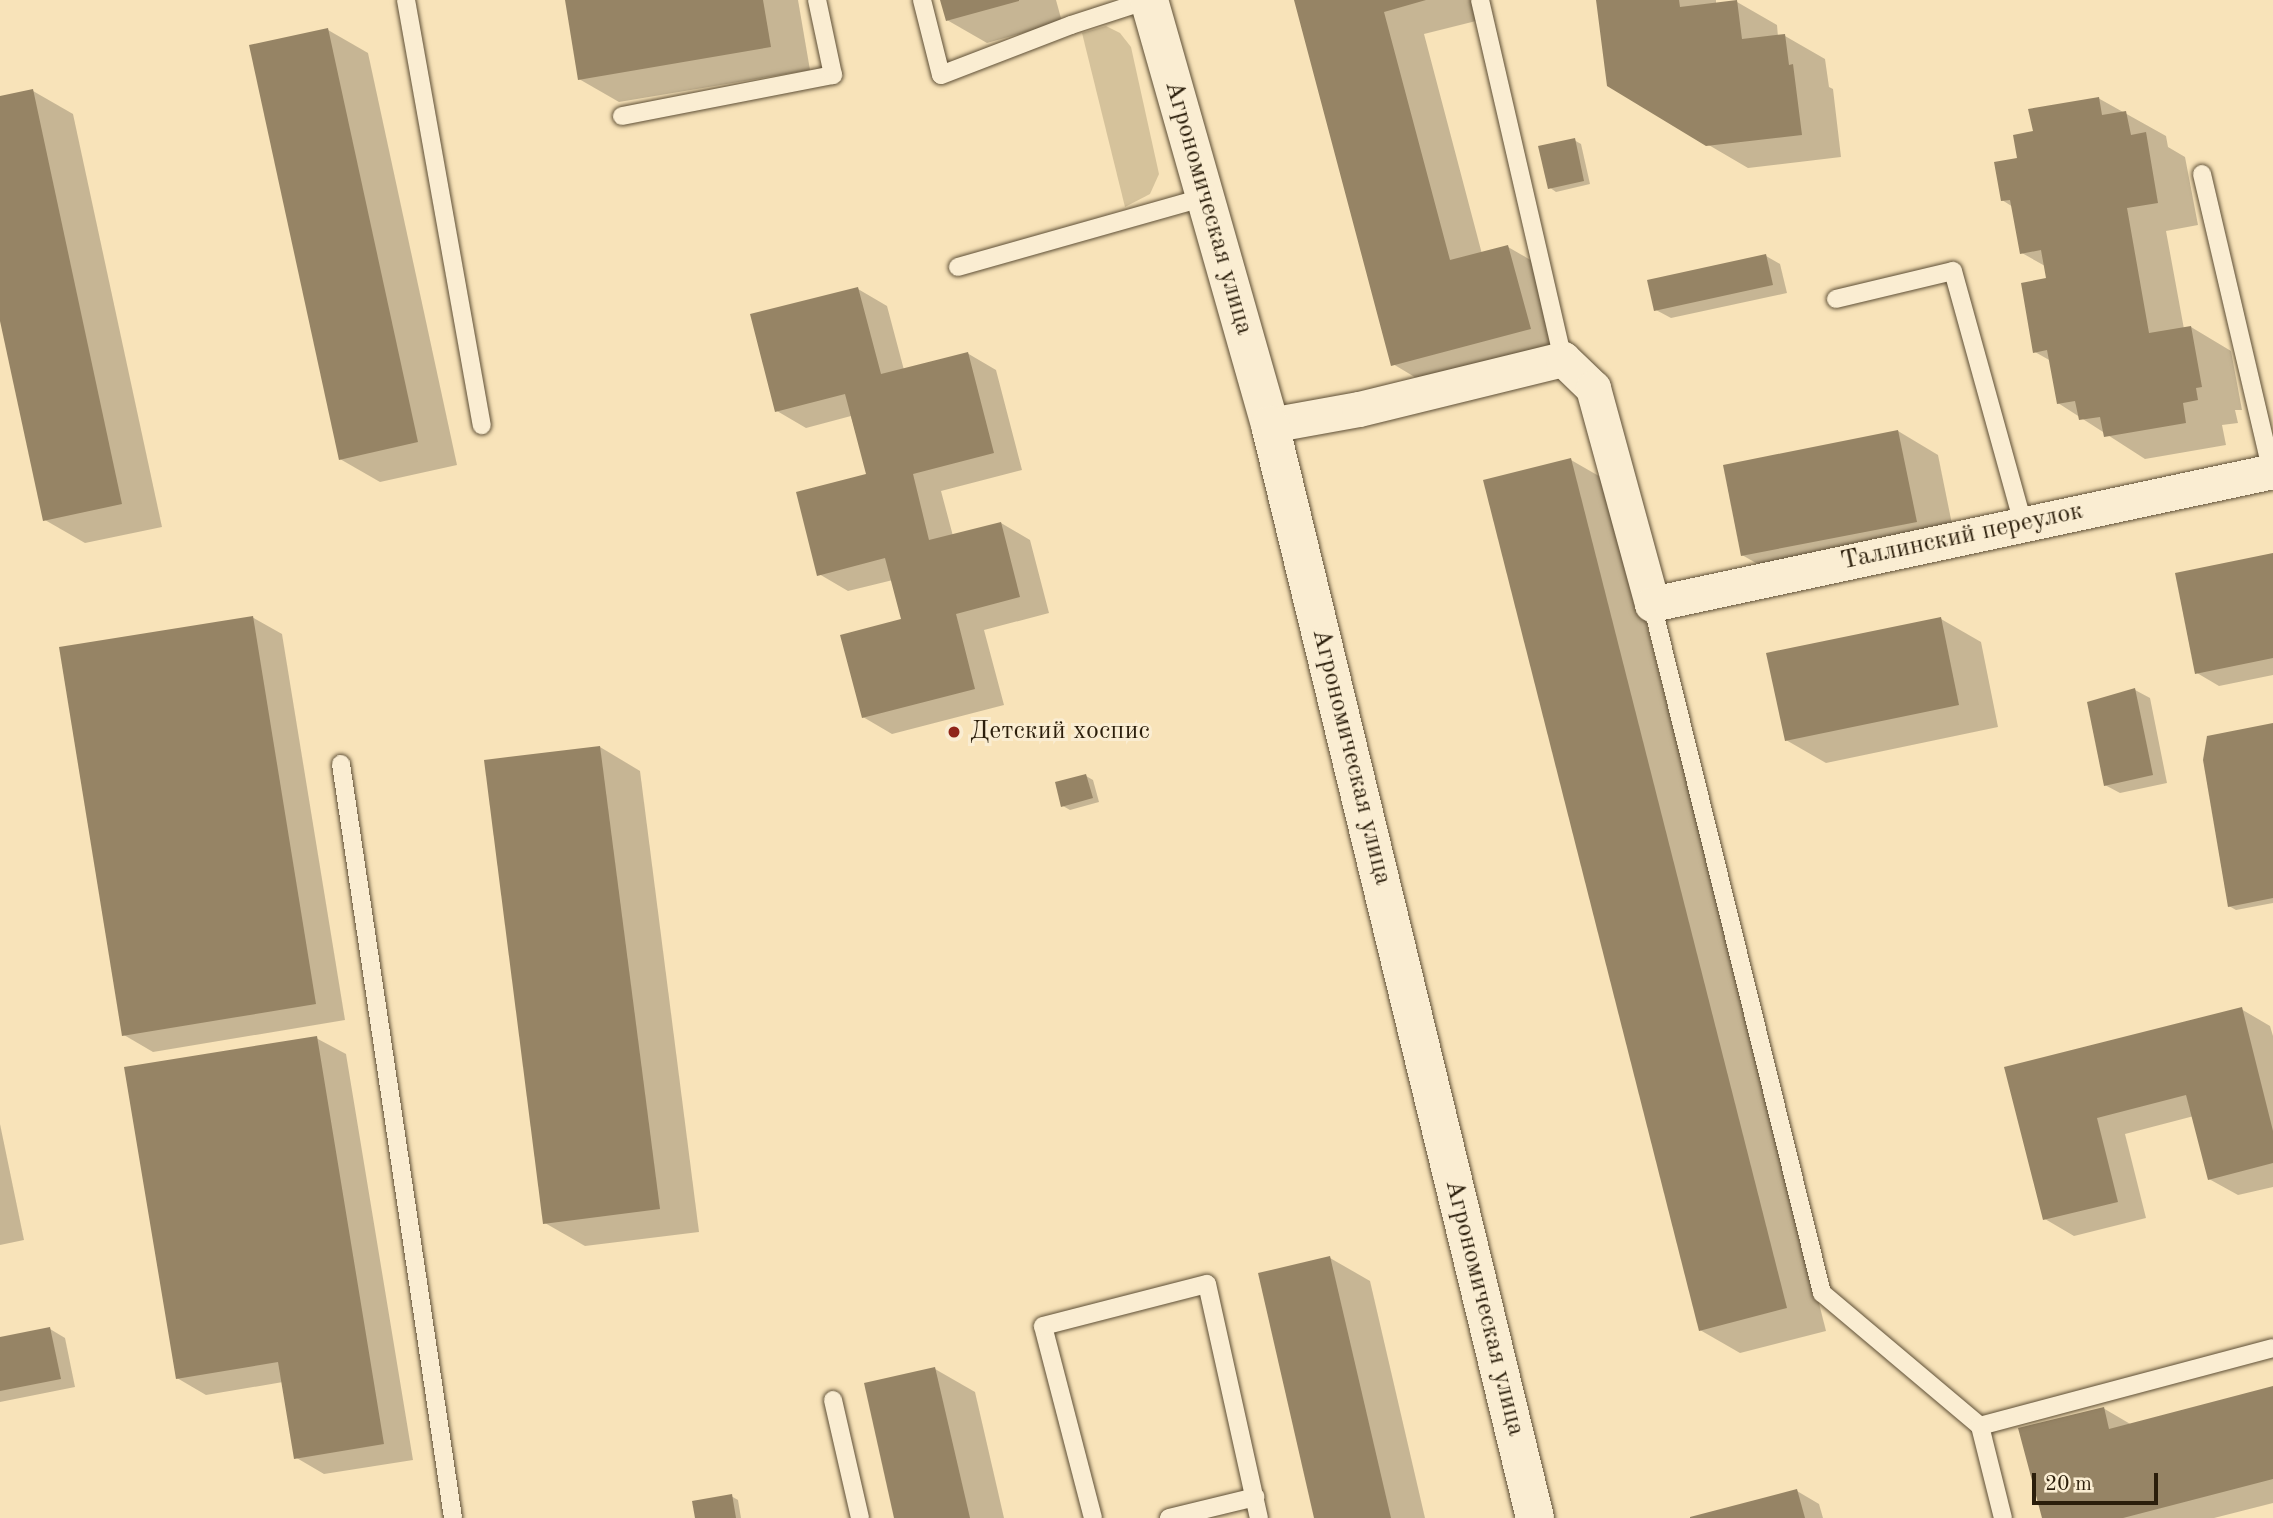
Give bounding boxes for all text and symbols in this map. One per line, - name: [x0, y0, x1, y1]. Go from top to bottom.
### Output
- street label: Агрономическая улица: [1157, 77, 1259, 339]
- street label: Таллинский переулок: [1838, 496, 2086, 578]
- street label: Агрономическая улица: [1304, 626, 1398, 888]
- place label: Детский хоспис: [970, 716, 1150, 748]
- marker: Детский хоспис: [944, 722, 964, 742]
- street label: Агрономическая улица: [1437, 1177, 1531, 1439]
- scale bar: [2035, 1458, 2161, 1502]
- text: 20 m: [2045, 1474, 2092, 1495]

